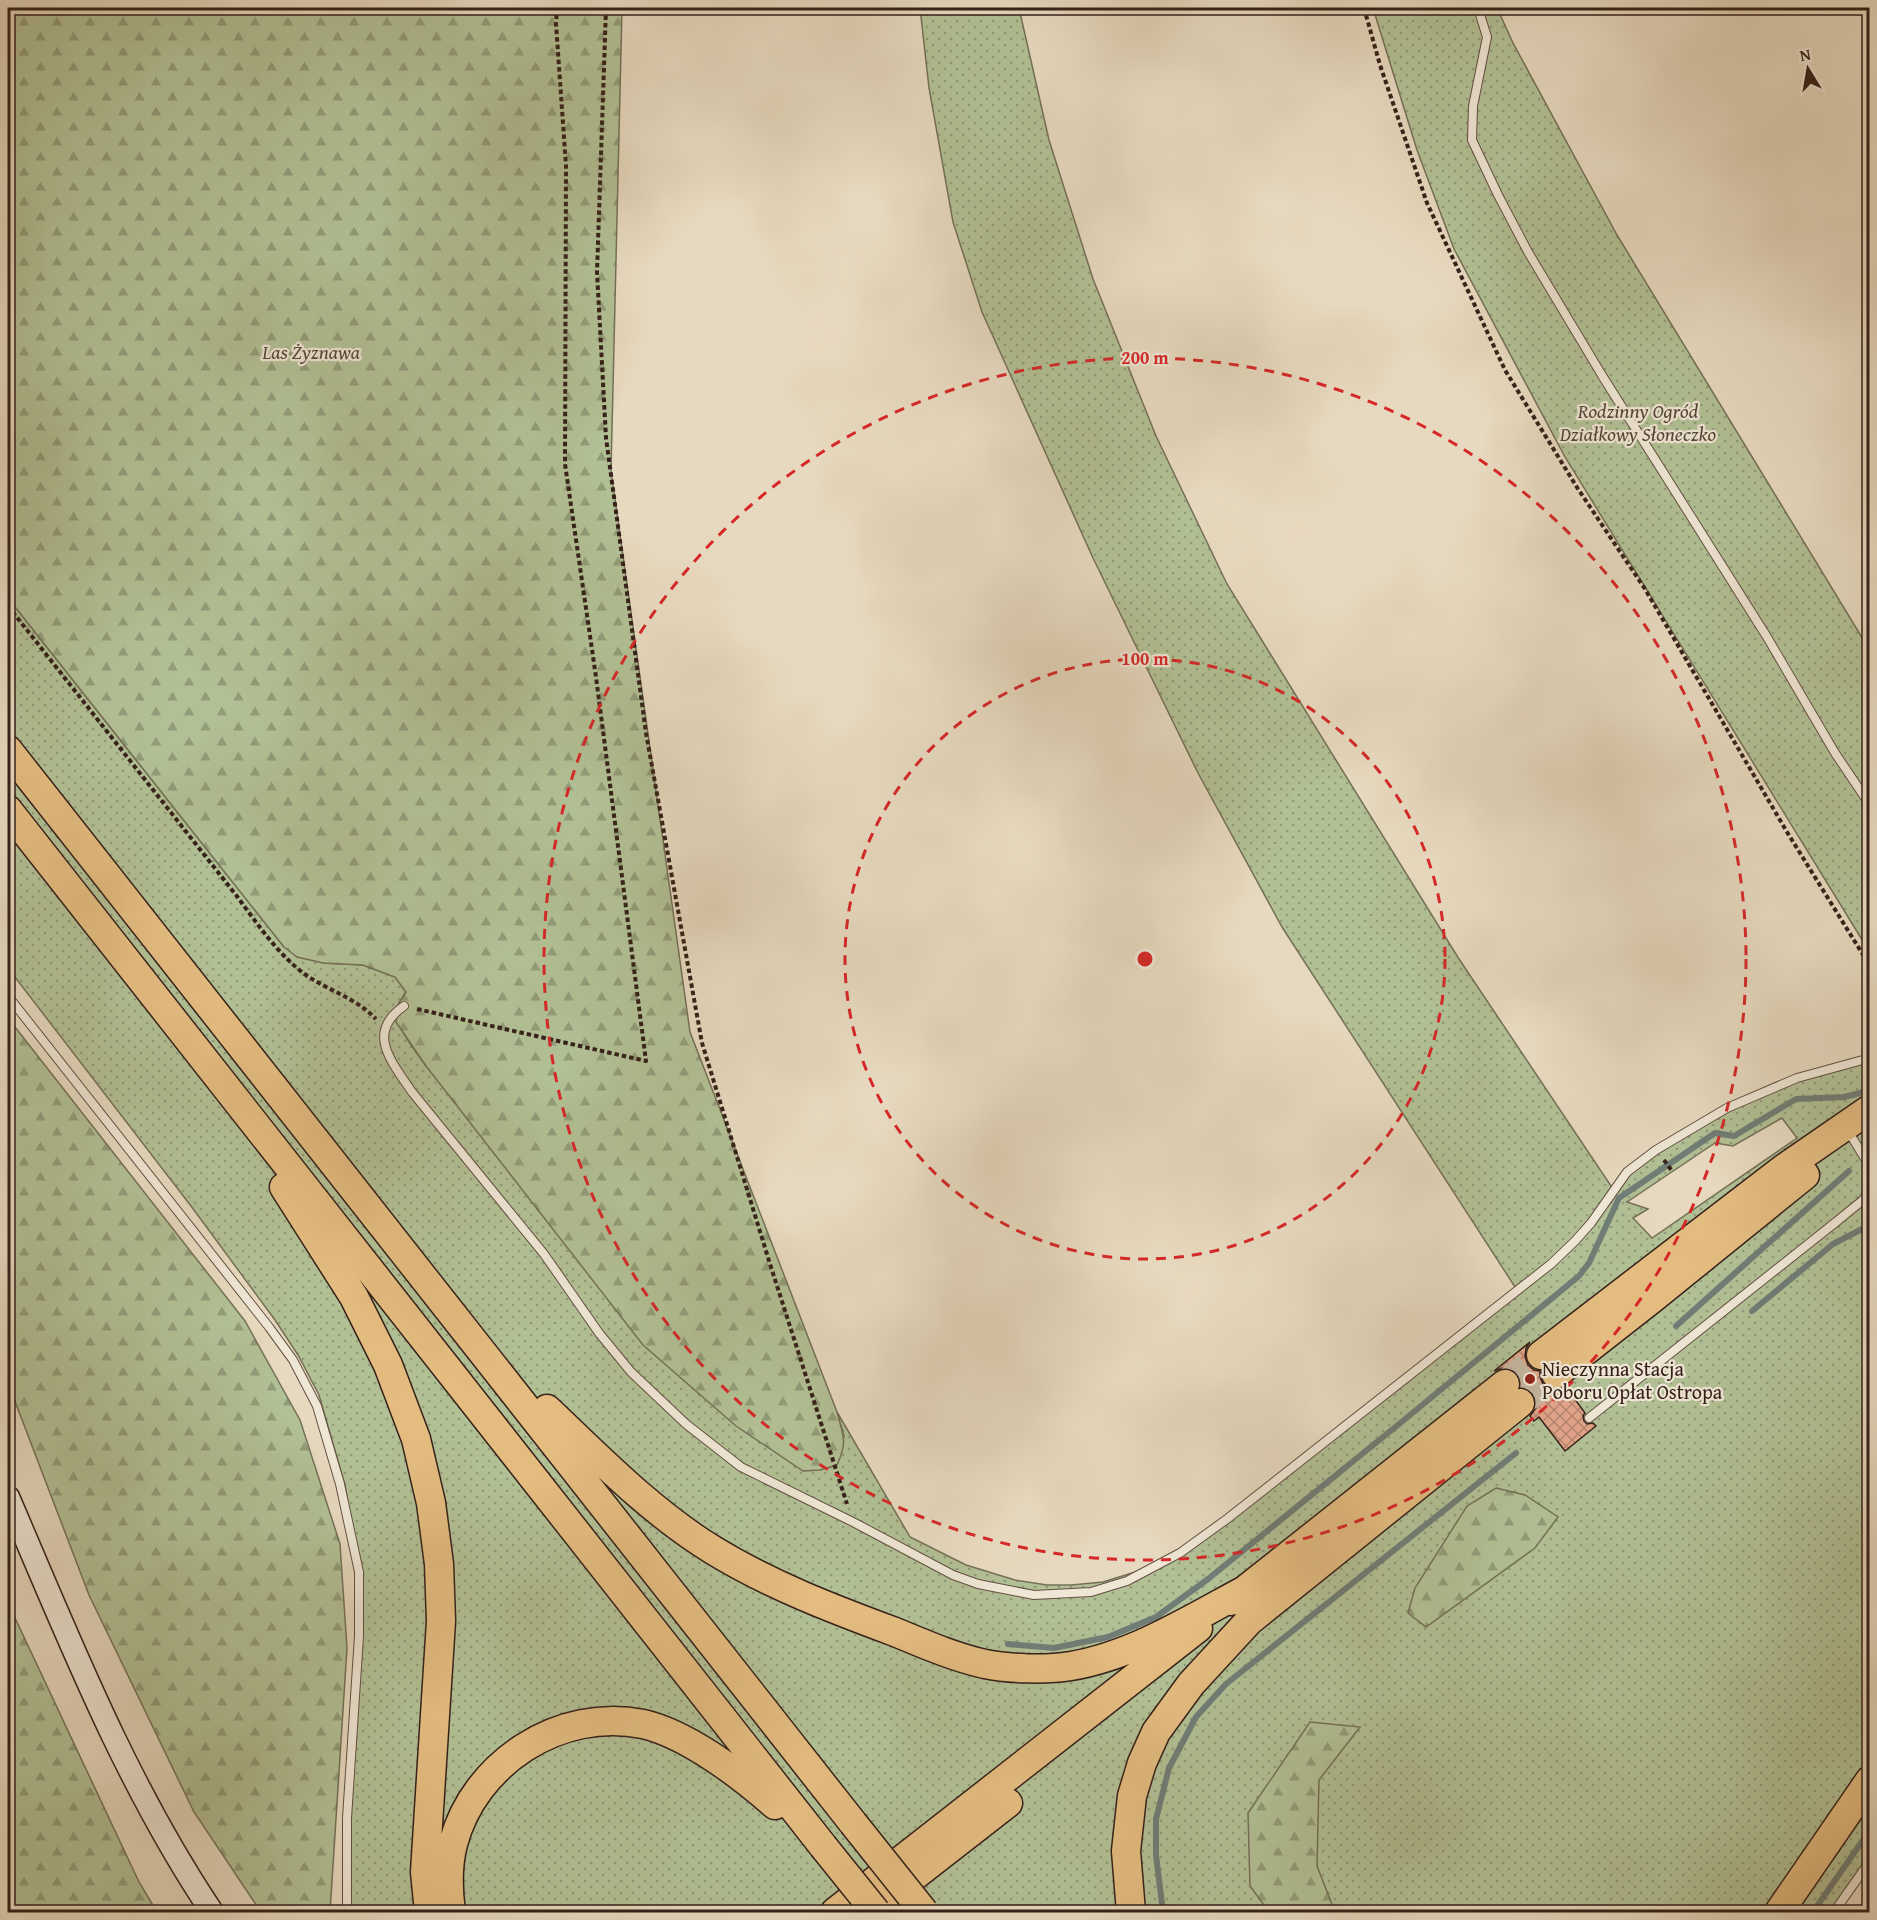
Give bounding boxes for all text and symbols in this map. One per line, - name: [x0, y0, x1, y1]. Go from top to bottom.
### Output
- north arrow: [1778, 39, 1838, 99]
- text: N: [1798, 41, 1813, 67]
- park label: Las Żyznawa: [261, 337, 361, 366]
- text: 200 m: [1121, 344, 1169, 371]
- park label: Rodzinny Ogród Działkowy Słoneczko: [1559, 396, 1717, 448]
- text: 100 m: [1121, 645, 1169, 672]
- centre of rings: [1135, 949, 1155, 969]
- place label: Nieczynna Stacja Poboru Opłat Ostropa: [1542, 1354, 1723, 1406]
- marker: Nieczynna Stacja Poboru Opłat Ostropa: [1523, 1372, 1537, 1386]

